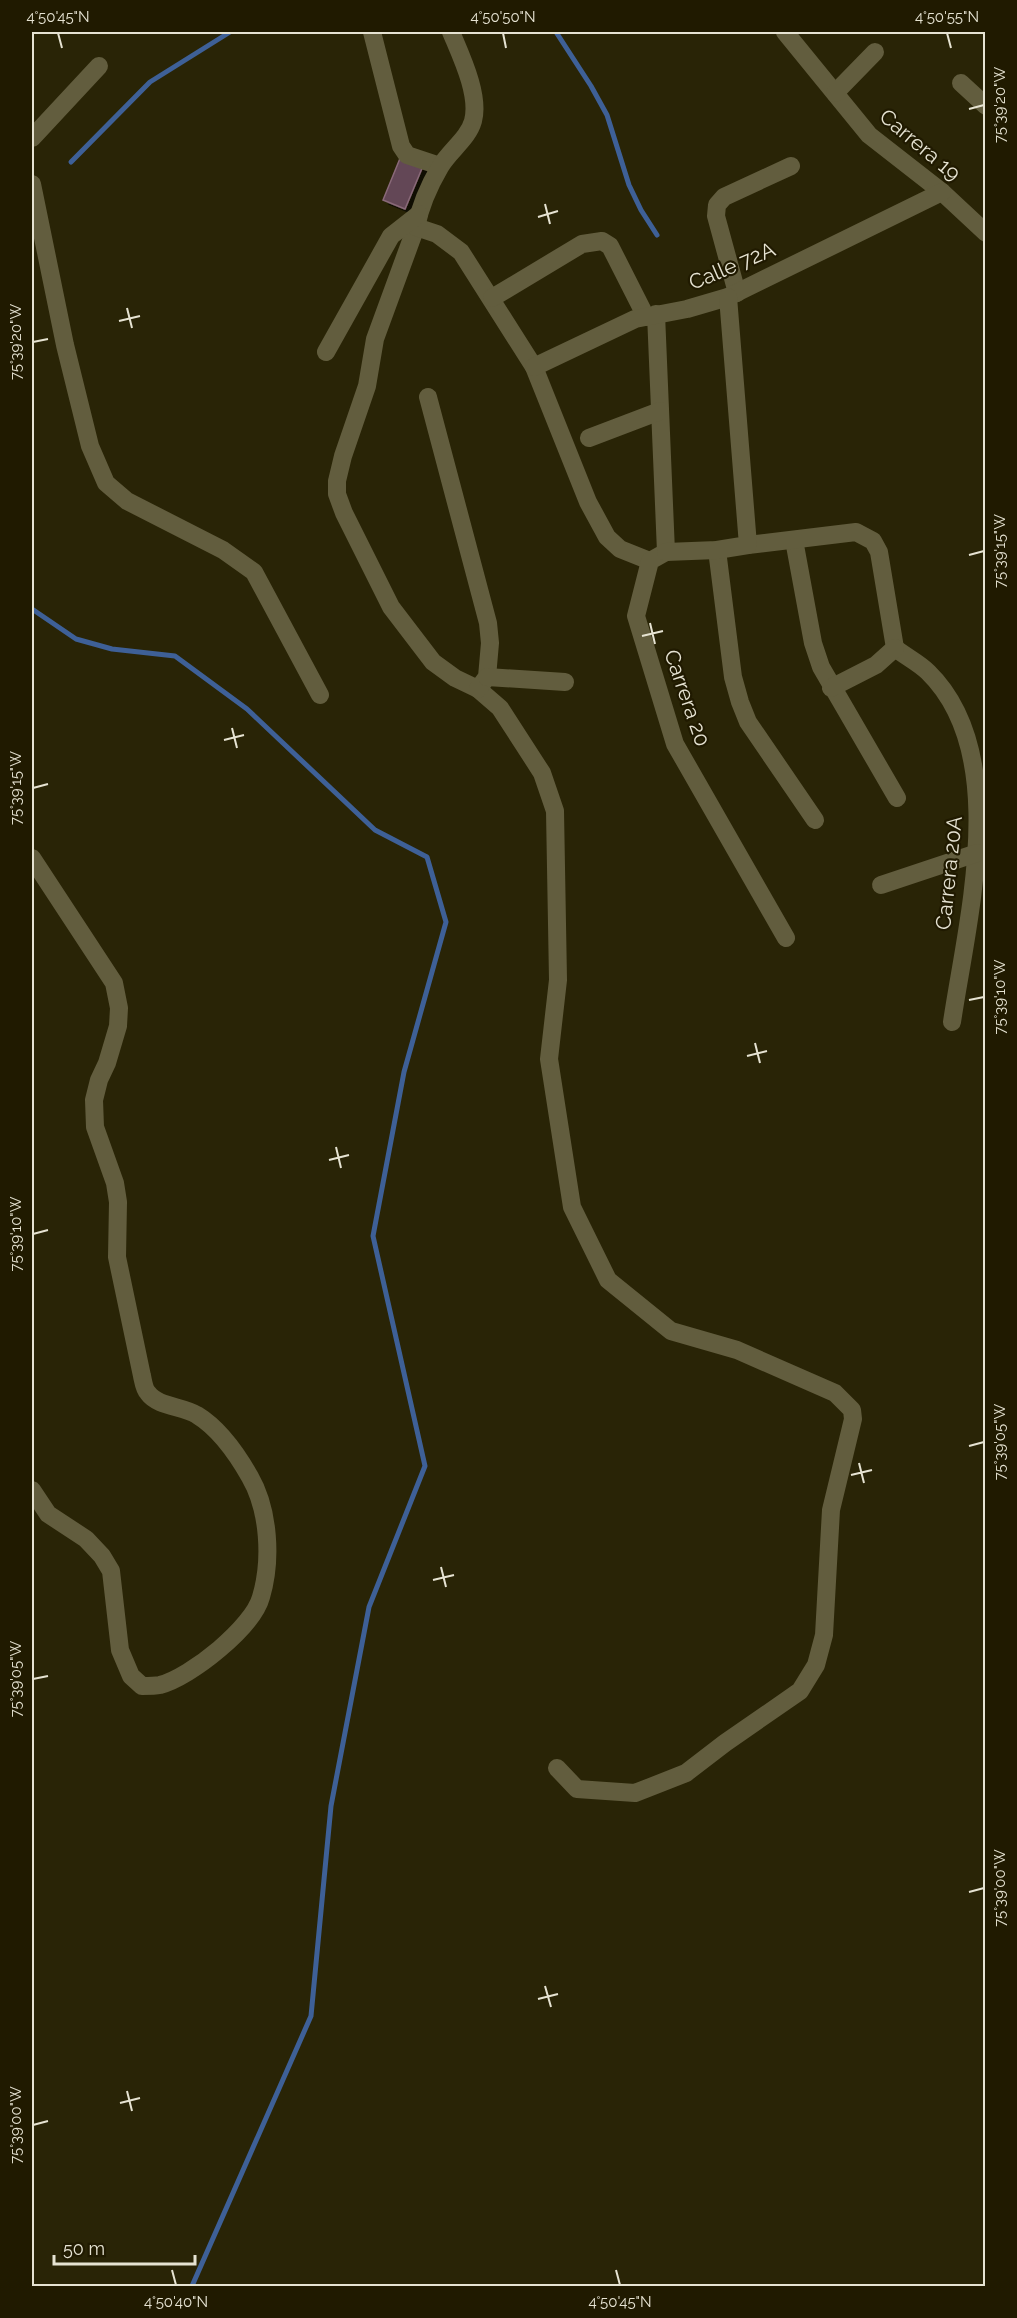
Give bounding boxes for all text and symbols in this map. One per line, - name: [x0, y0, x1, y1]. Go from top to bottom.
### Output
- text: 4°50'45"N: [26, 8, 90, 26]
- text: 4°50'50"N: [471, 8, 535, 26]
- text: 4°50'55"N: [915, 8, 979, 26]
- text: 75°39'20"W: [991, 67, 1009, 143]
- street label: Carrera 19: [875, 104, 966, 186]
- street label: Calle 72A: [685, 236, 779, 295]
- text: 75°39'20"W: [7, 304, 25, 380]
- text: 75°39'15"W: [991, 514, 1009, 588]
- street label: Carrera 20: [659, 646, 716, 749]
- text: 75°39'15"W: [7, 751, 25, 825]
- street label: Carrera 20A: [930, 815, 967, 931]
- text: 75°39'10"W: [991, 959, 1009, 1034]
- text: 75°39'10"W: [7, 1196, 25, 1271]
- text: 75°39'05"W: [991, 1403, 1009, 1480]
- text: 75°39'05"W: [7, 1640, 25, 1717]
- text: 75°39'00"W: [991, 1849, 1009, 1927]
- text: 75°39'00"W: [7, 2086, 25, 2164]
- scale bar: [54, 2228, 195, 2266]
- text: 50 m: [63, 2238, 105, 2259]
- text: 4°50'40"N: [144, 2293, 208, 2311]
- text: 4°50'45"N: [588, 2293, 652, 2311]

